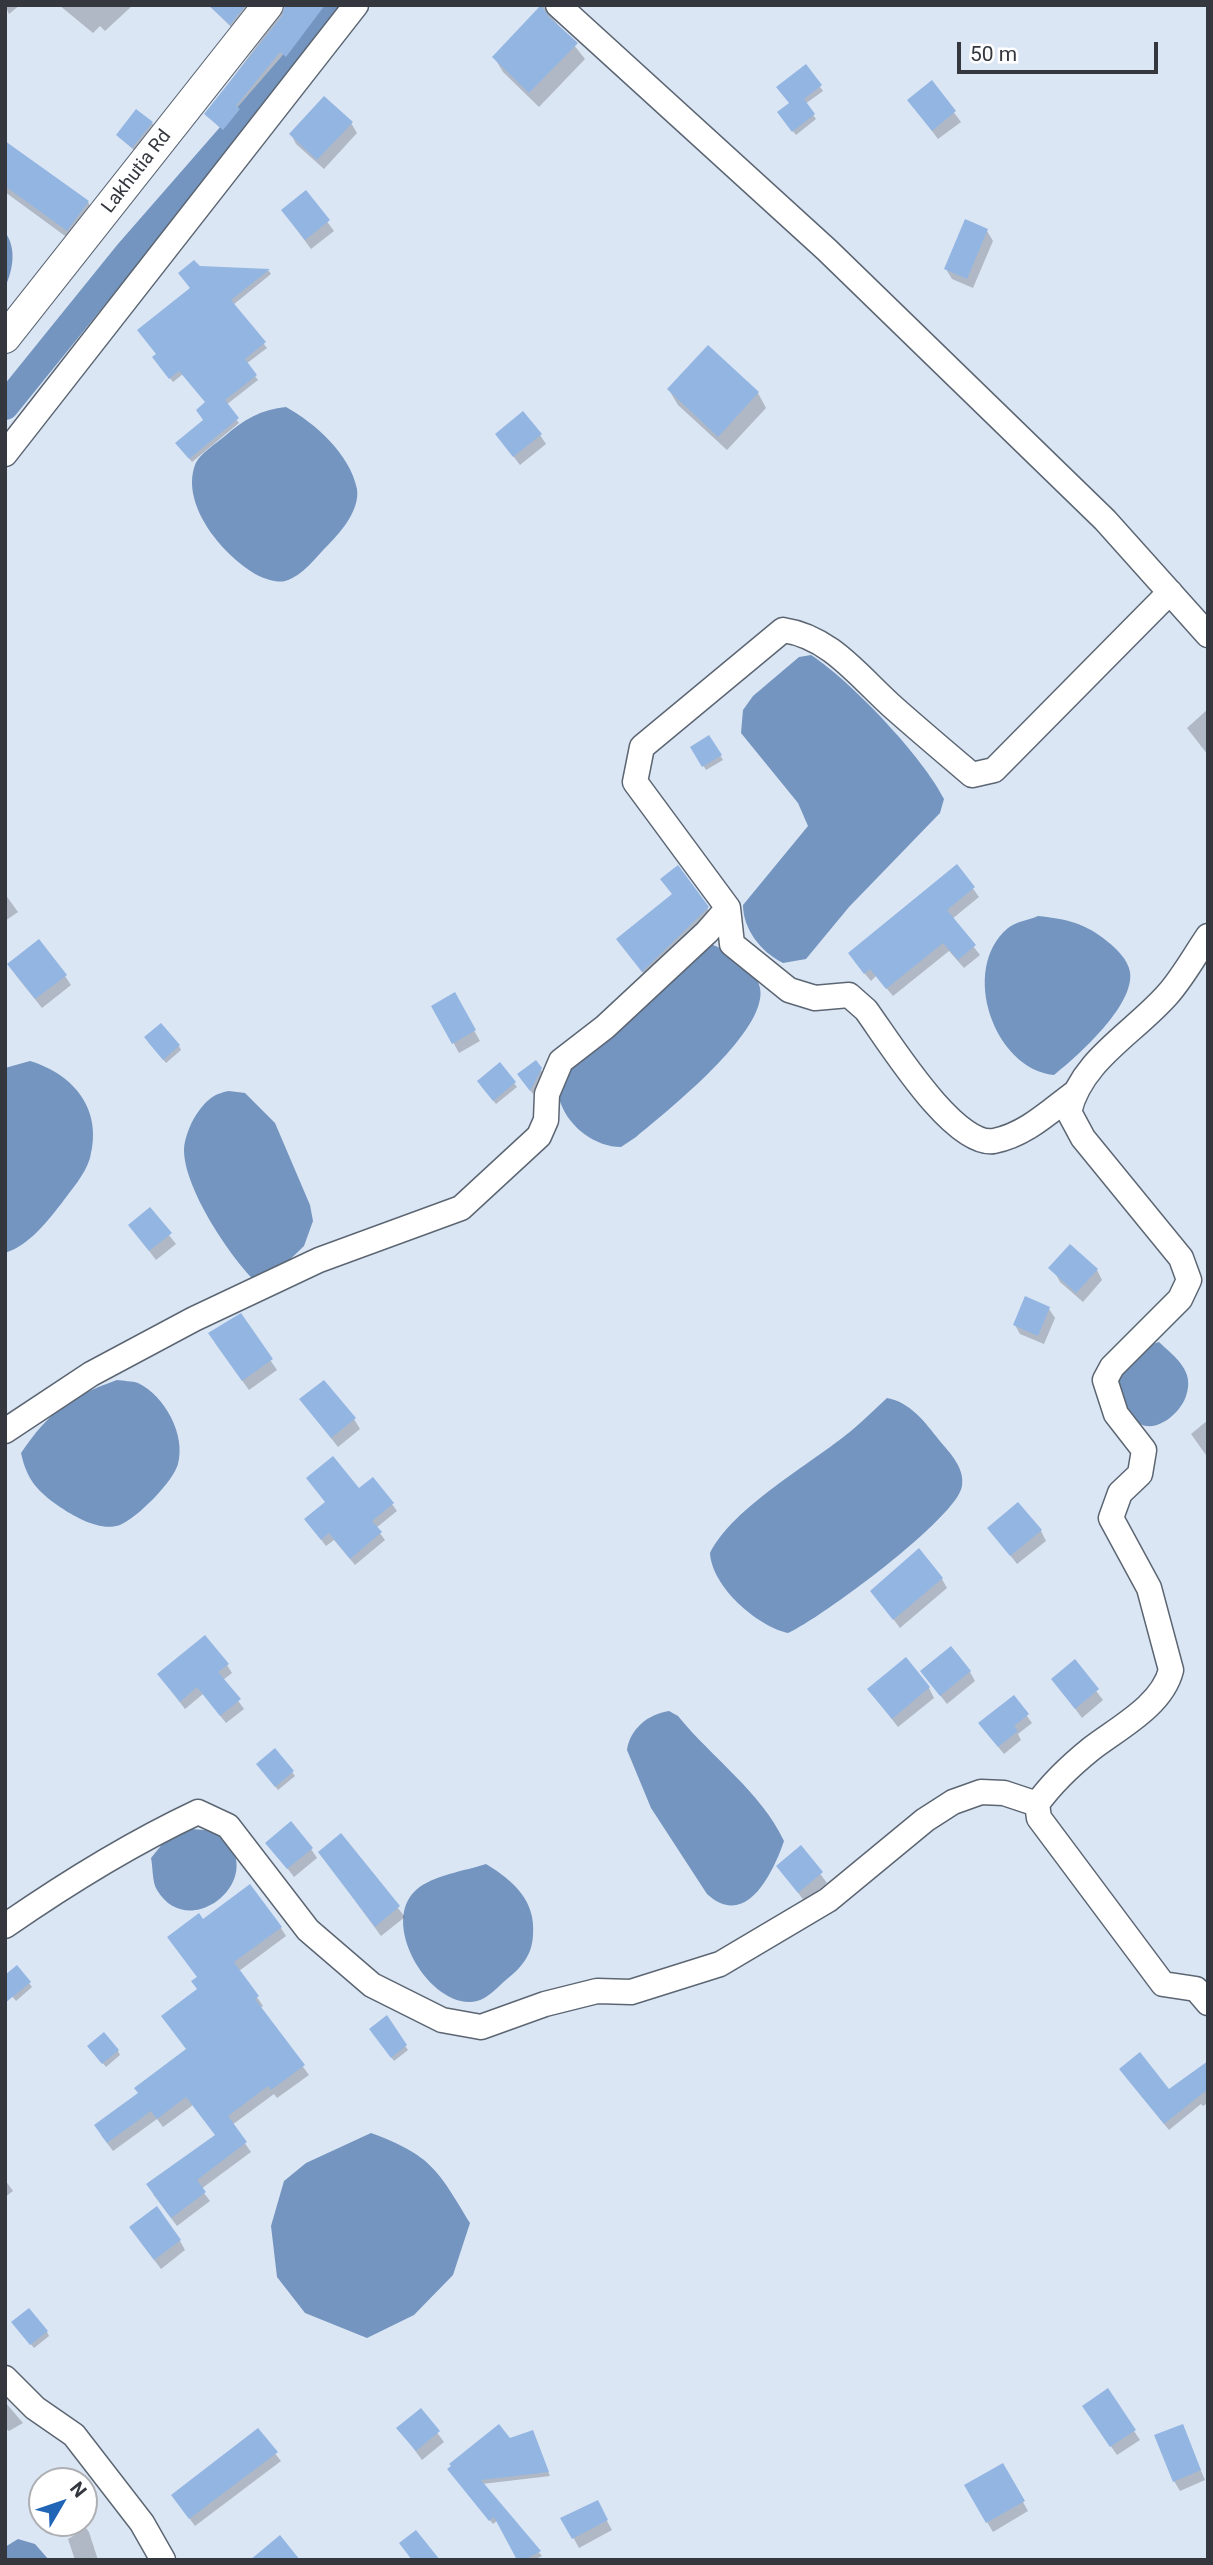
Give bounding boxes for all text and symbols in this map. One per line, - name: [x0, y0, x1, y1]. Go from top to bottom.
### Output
- scale bar: [961, 28, 1162, 72]
- text: 50 m: [970, 42, 1017, 66]
- street label: Lakhutia Rd: [97, 126, 177, 218]
- north arrow: [28, 2467, 98, 2537]
- text: N: [65, 2477, 91, 2502]

